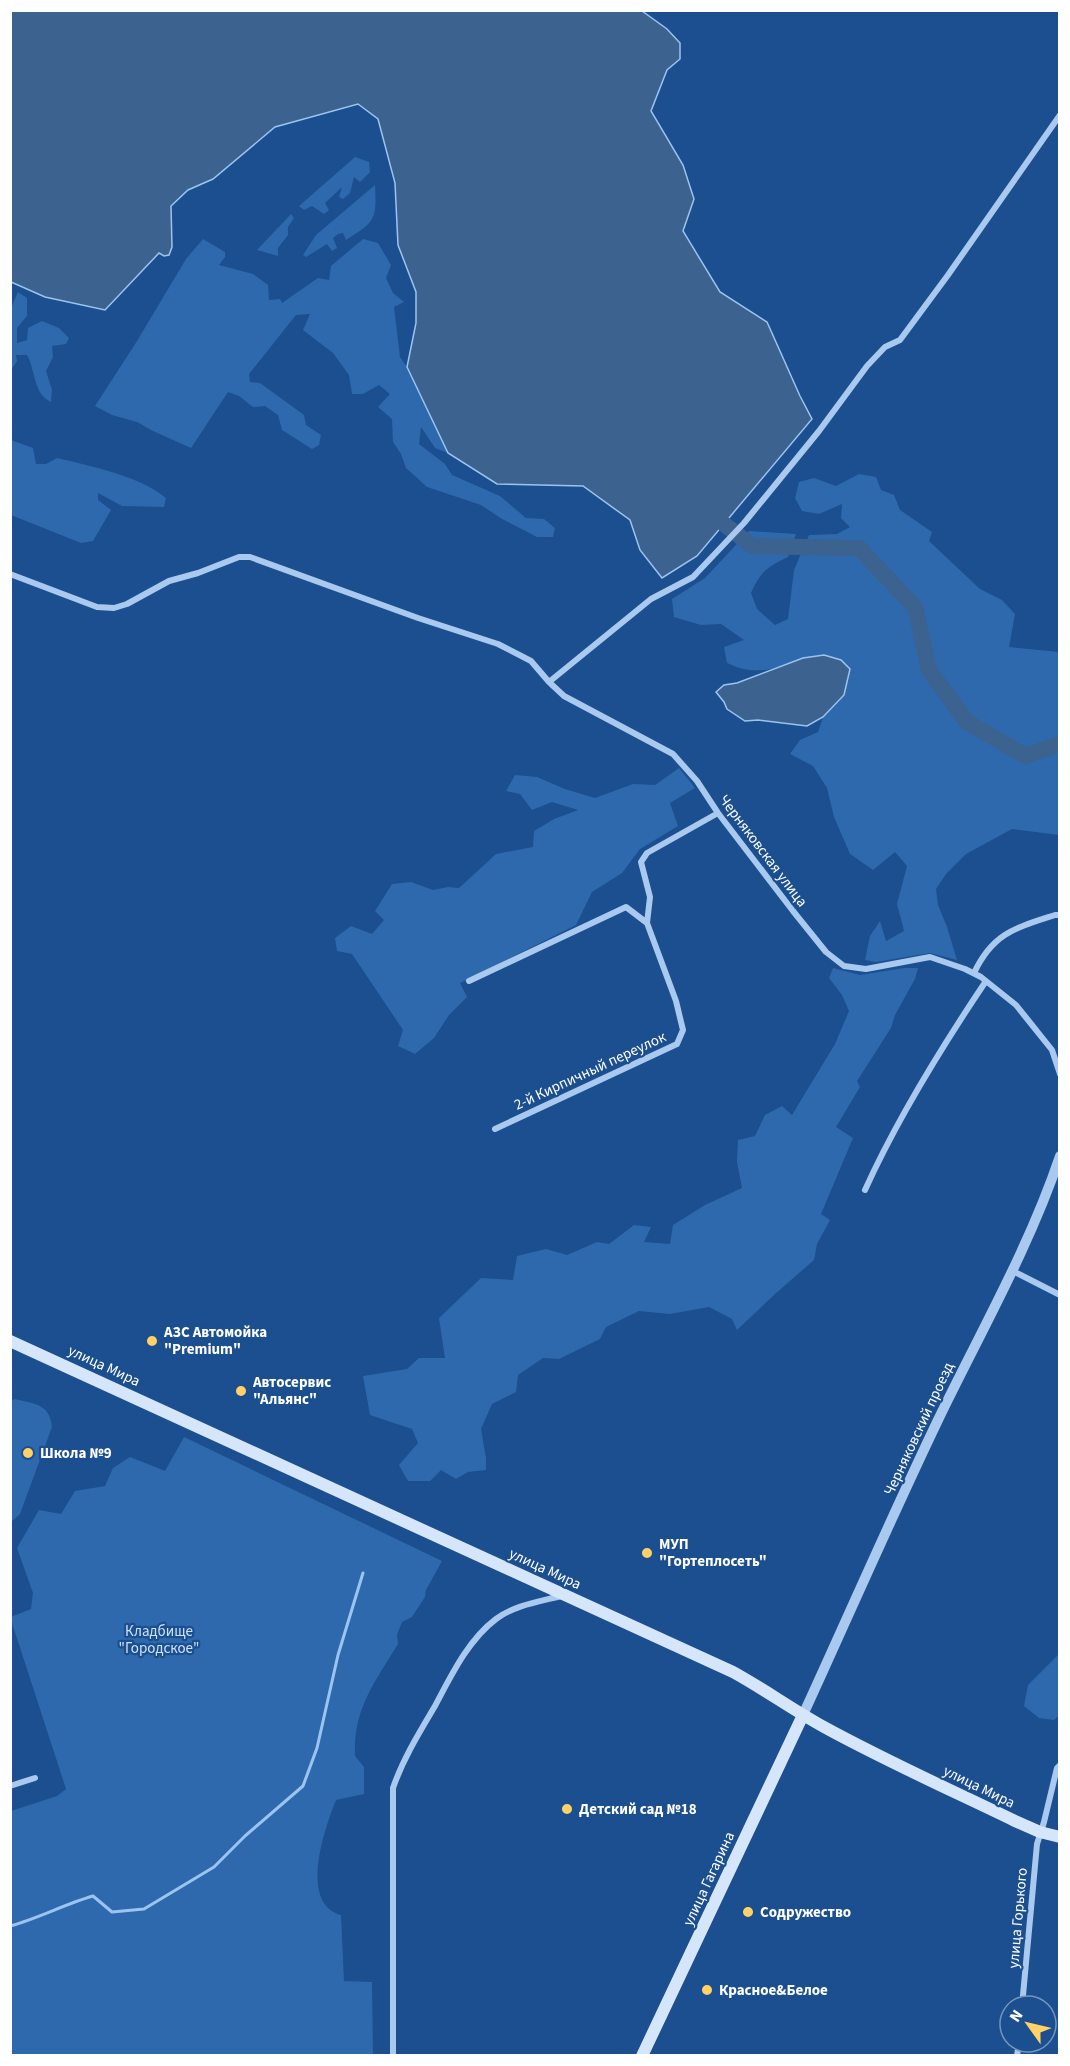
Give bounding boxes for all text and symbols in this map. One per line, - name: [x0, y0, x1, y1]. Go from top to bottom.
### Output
- street label: Черняковская улица: [714, 791, 812, 911]
- street label: 2-й Кирпичный переулок: [511, 1026, 670, 1115]
- place label: АЗС Автомойка "Premium": [163, 1322, 267, 1360]
- marker: АЗС Автомойка "Premium": [145, 1334, 159, 1348]
- street label: улица Мира: [64, 1340, 144, 1392]
- street label: Черняковский проезд: [879, 1359, 959, 1499]
- place label: Автосервис "Альянс": [252, 1372, 331, 1410]
- marker: Автосервис "Альянс": [234, 1384, 248, 1398]
- place label: Школа №9: [40, 1443, 112, 1464]
- marker: Школа №9: [21, 1446, 35, 1460]
- place label: МУП "Гортеплосеть": [659, 1534, 767, 1572]
- street label: улица Мира: [505, 1543, 585, 1595]
- marker: МУП "Гортеплосеть": [640, 1546, 654, 1560]
- park label: Кладбище "Городское": [119, 1621, 199, 1659]
- street label: улица Мира: [940, 1761, 1018, 1813]
- place label: Детский сад №18: [579, 1799, 697, 1820]
- marker: Детский сад №18: [560, 1802, 574, 1816]
- street label: улица Гагарина: [678, 1828, 740, 1930]
- street label: улица Горького: [1003, 1867, 1033, 1969]
- place label: Содружество: [760, 1902, 851, 1923]
- marker: Содружество: [741, 1905, 755, 1919]
- place label: Красное&Белое: [719, 1980, 828, 2001]
- marker: Красное&Белое: [700, 1983, 714, 1997]
- north arrow: [998, 1994, 1058, 2054]
- text: N: [1004, 2006, 1028, 2027]

